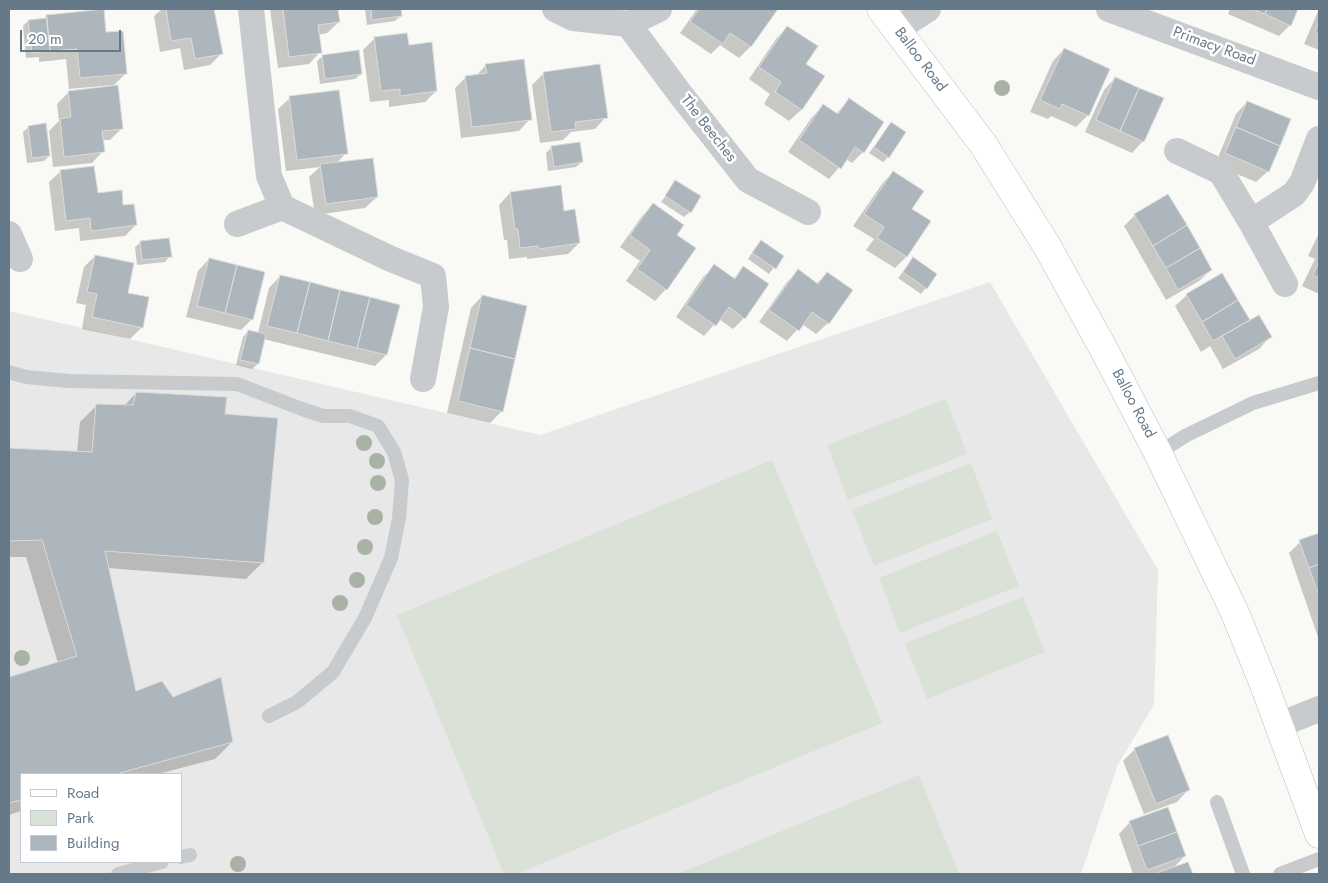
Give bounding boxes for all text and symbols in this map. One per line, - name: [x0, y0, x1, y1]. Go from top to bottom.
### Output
- scale bar: [22, 20, 124, 52]
- street label: Balloo Road: [890, 24, 950, 96]
- street label: Primacy Road: [1170, 24, 1258, 70]
- text: 20 m: [28, 28, 62, 50]
- street label: The Beeches: [676, 92, 740, 166]
- street label: Balloo Road: [1107, 366, 1159, 442]
- legend: [20, 773, 182, 863]
- text: Road: [67, 782, 99, 804]
- text: Park: [67, 807, 94, 829]
- text: Building: [67, 832, 119, 854]

